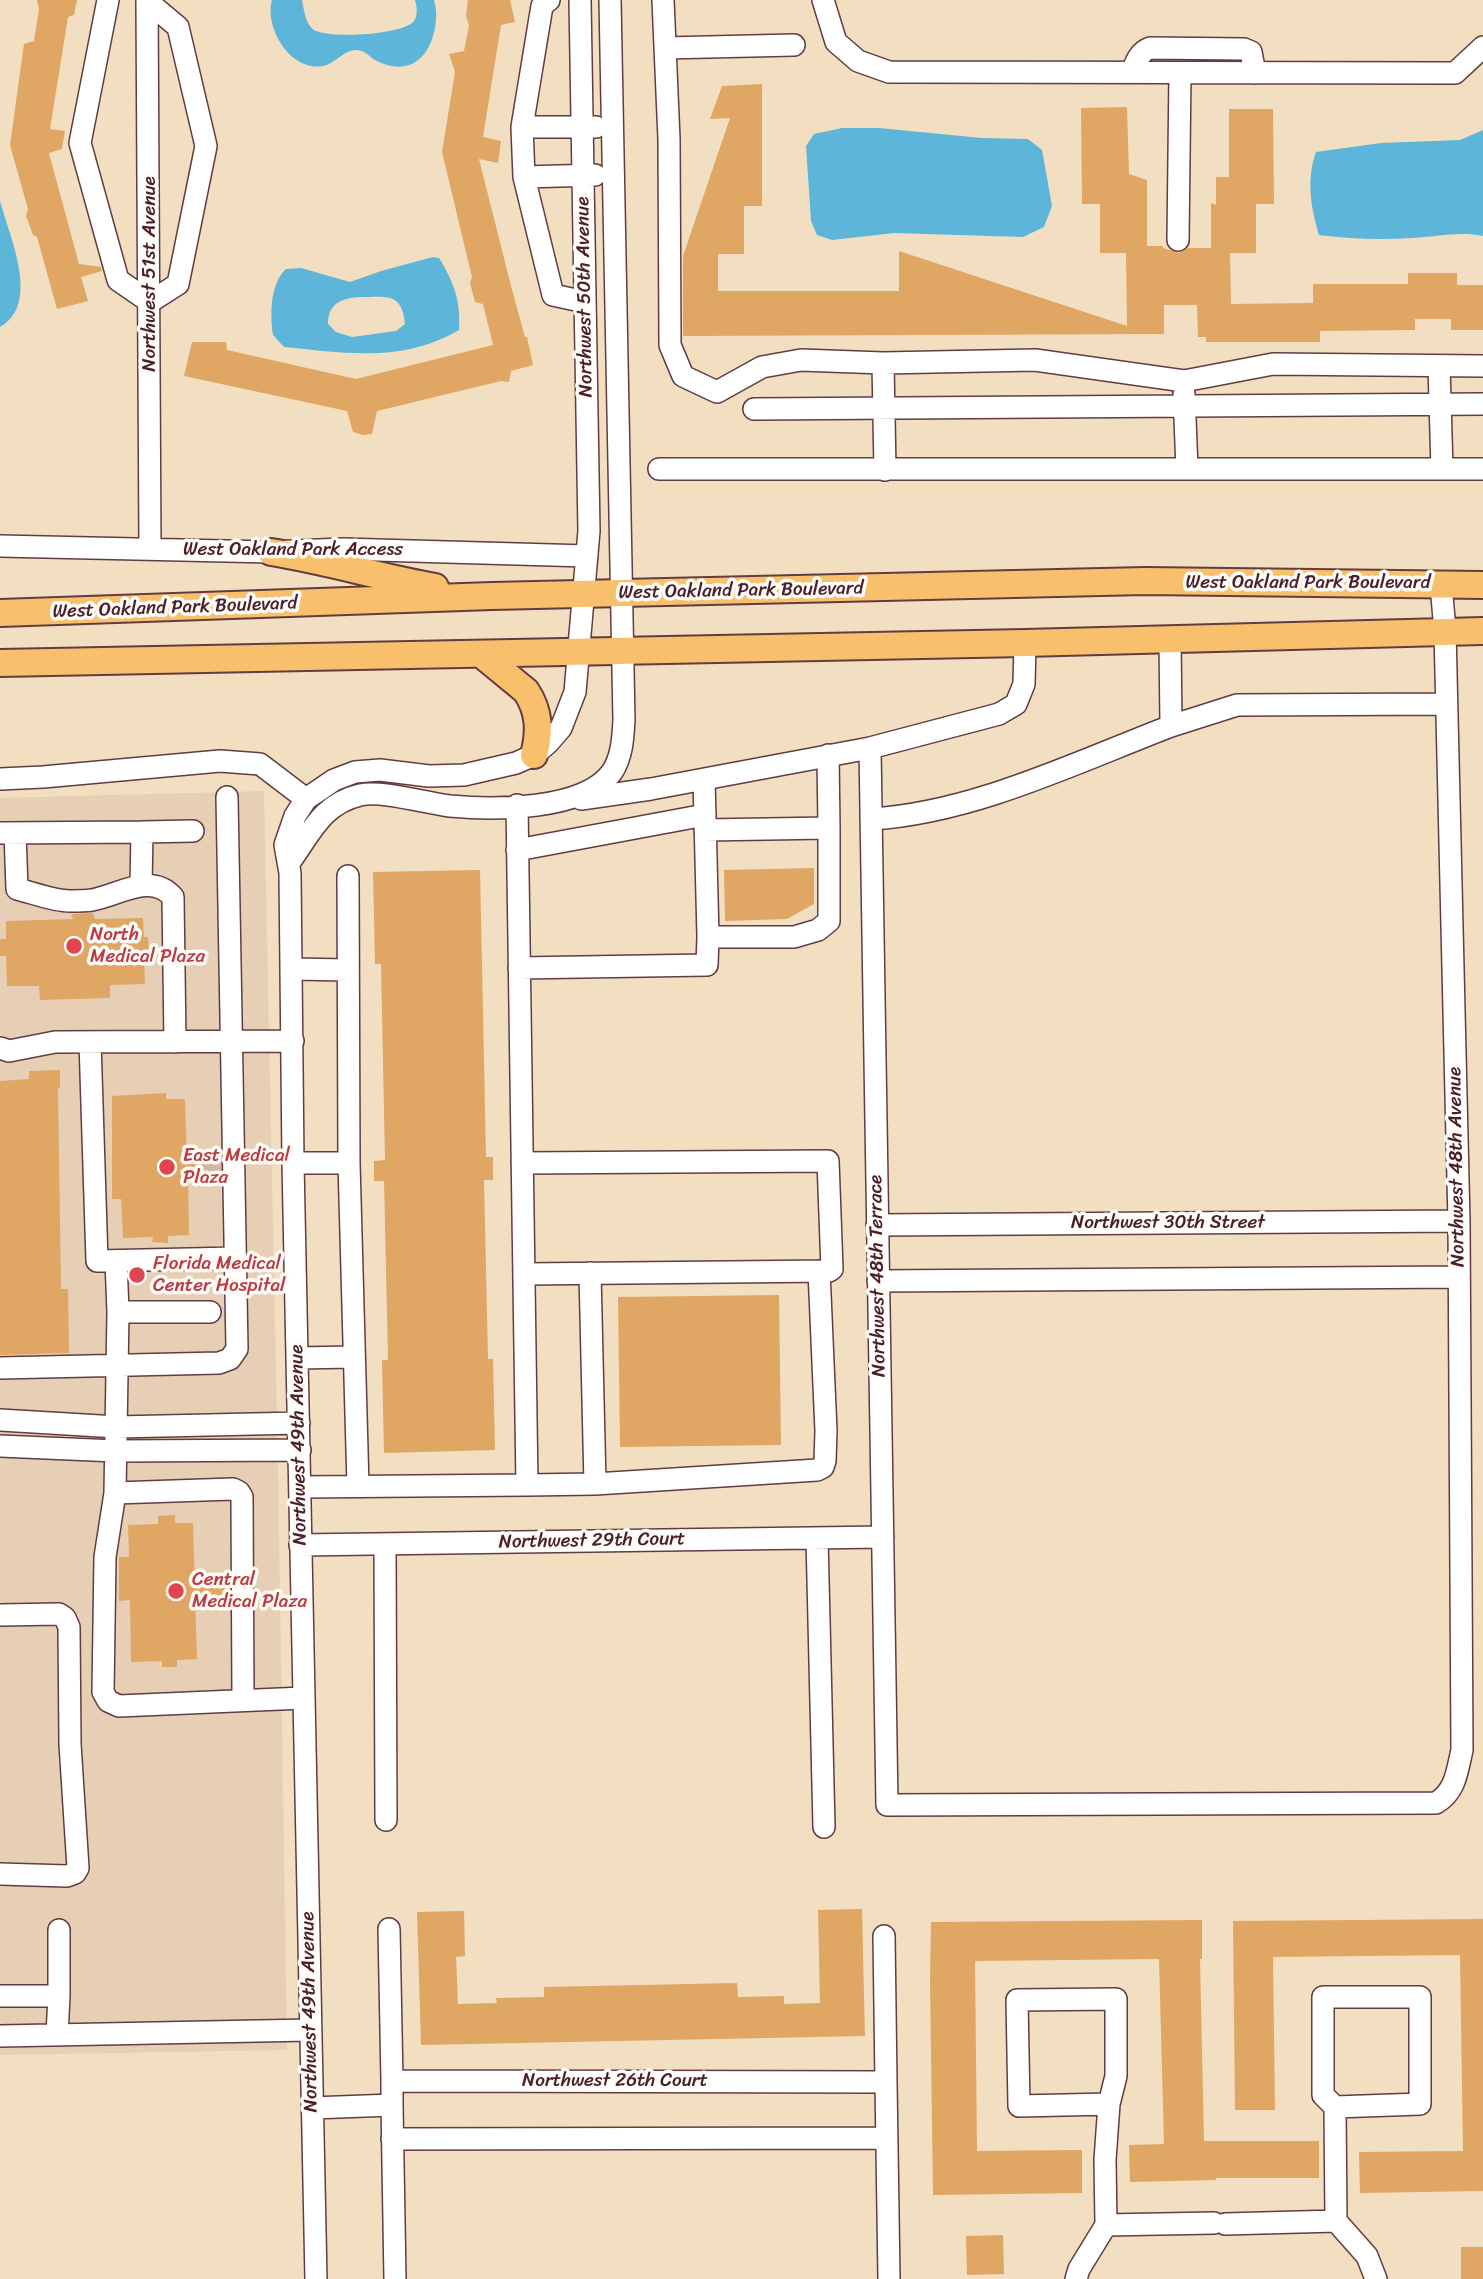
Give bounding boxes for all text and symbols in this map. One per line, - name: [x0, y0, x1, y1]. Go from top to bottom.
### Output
- street label: Northwest 51st Avenue: [139, 176, 161, 372]
- street label: Northwest 50th Avenue: [572, 197, 598, 397]
- street label: West Oakland Park Access: [183, 539, 403, 561]
- street label: West Oakland Park Boulevard: [1185, 572, 1431, 594]
- street label: West Oakland Park Boulevard: [618, 577, 864, 605]
- street label: West Oakland Park Boulevard: [52, 592, 298, 624]
- place label: North Medical Plaza: [90, 924, 205, 968]
- marker: North Medical Plaza: [64, 936, 84, 956]
- street label: Northwest 48th Avenue: [1444, 1067, 1470, 1267]
- place label: East Medical Plaza: [183, 1145, 290, 1189]
- marker: East Medical Plaza: [157, 1157, 177, 1177]
- street label: Northwest 48th Terrace: [865, 1175, 891, 1377]
- street label: Northwest 30th Street: [1071, 1212, 1265, 1234]
- place label: Florida Medical Center Hospital: [153, 1253, 285, 1297]
- marker: Florida Medical Center Hospital: [127, 1265, 147, 1285]
- street label: Northwest 49th Avenue: [286, 1345, 312, 1545]
- street label: Northwest 29th Court: [498, 1528, 686, 1554]
- place label: Central Medical Plaza: [192, 1569, 307, 1613]
- marker: Central Medical Plaza: [166, 1581, 186, 1601]
- street label: Northwest 49th Avenue: [297, 1912, 323, 2112]
- street label: Northwest 26th Court: [522, 2070, 708, 2092]

